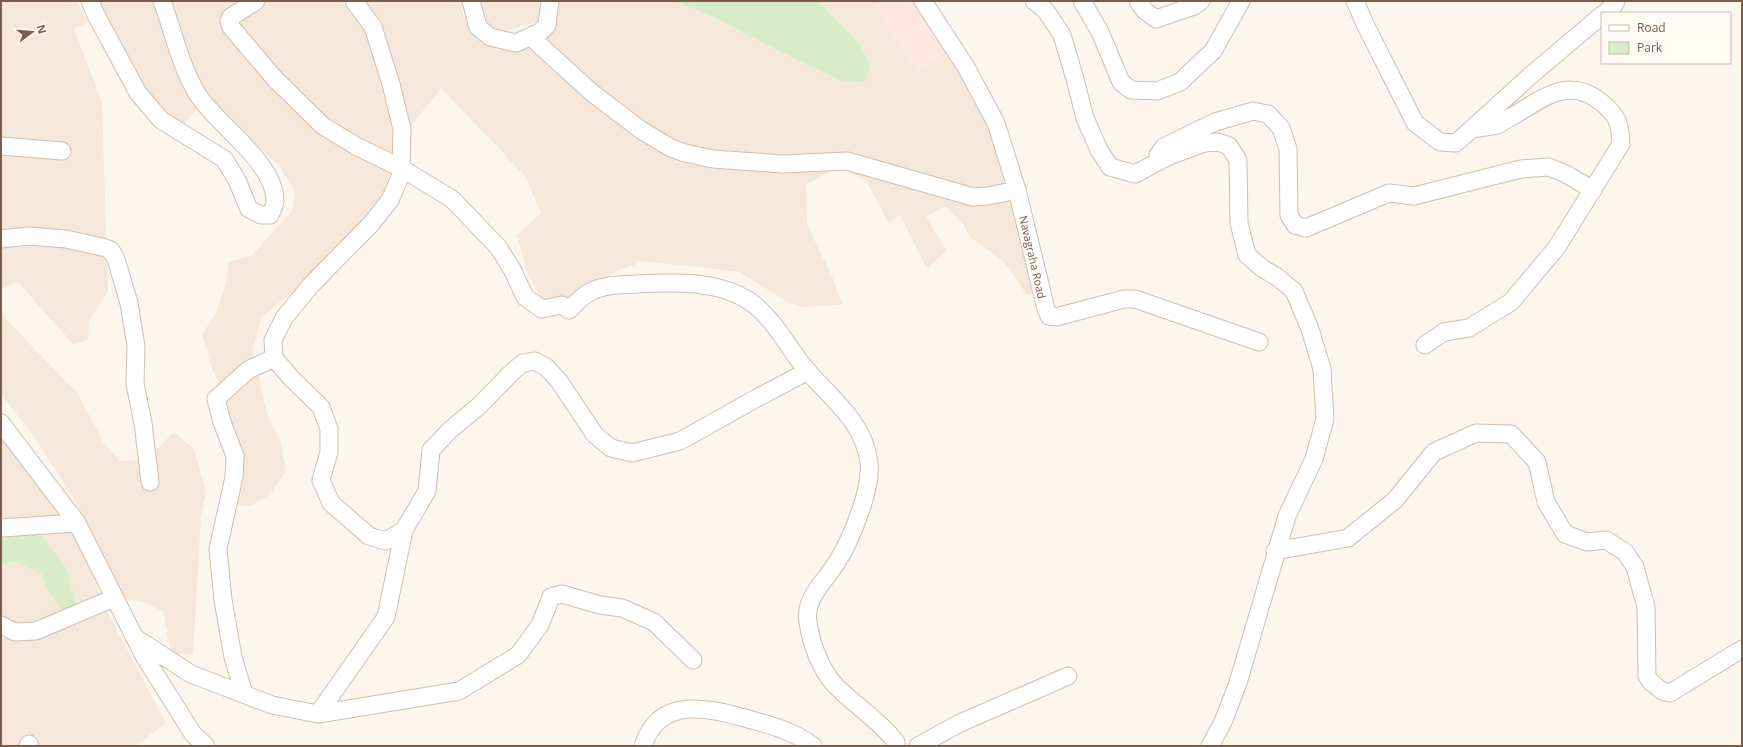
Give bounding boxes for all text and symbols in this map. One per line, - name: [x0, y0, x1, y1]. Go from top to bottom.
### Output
- north arrow: [12, 12, 52, 52]
- legend: [1601, 12, 1731, 64]
- text: Road: [1637, 19, 1666, 36]
- text: N: [34, 23, 51, 35]
- text: Park: [1637, 39, 1663, 56]
- street label: Navagraha Road: [1016, 214, 1050, 300]

